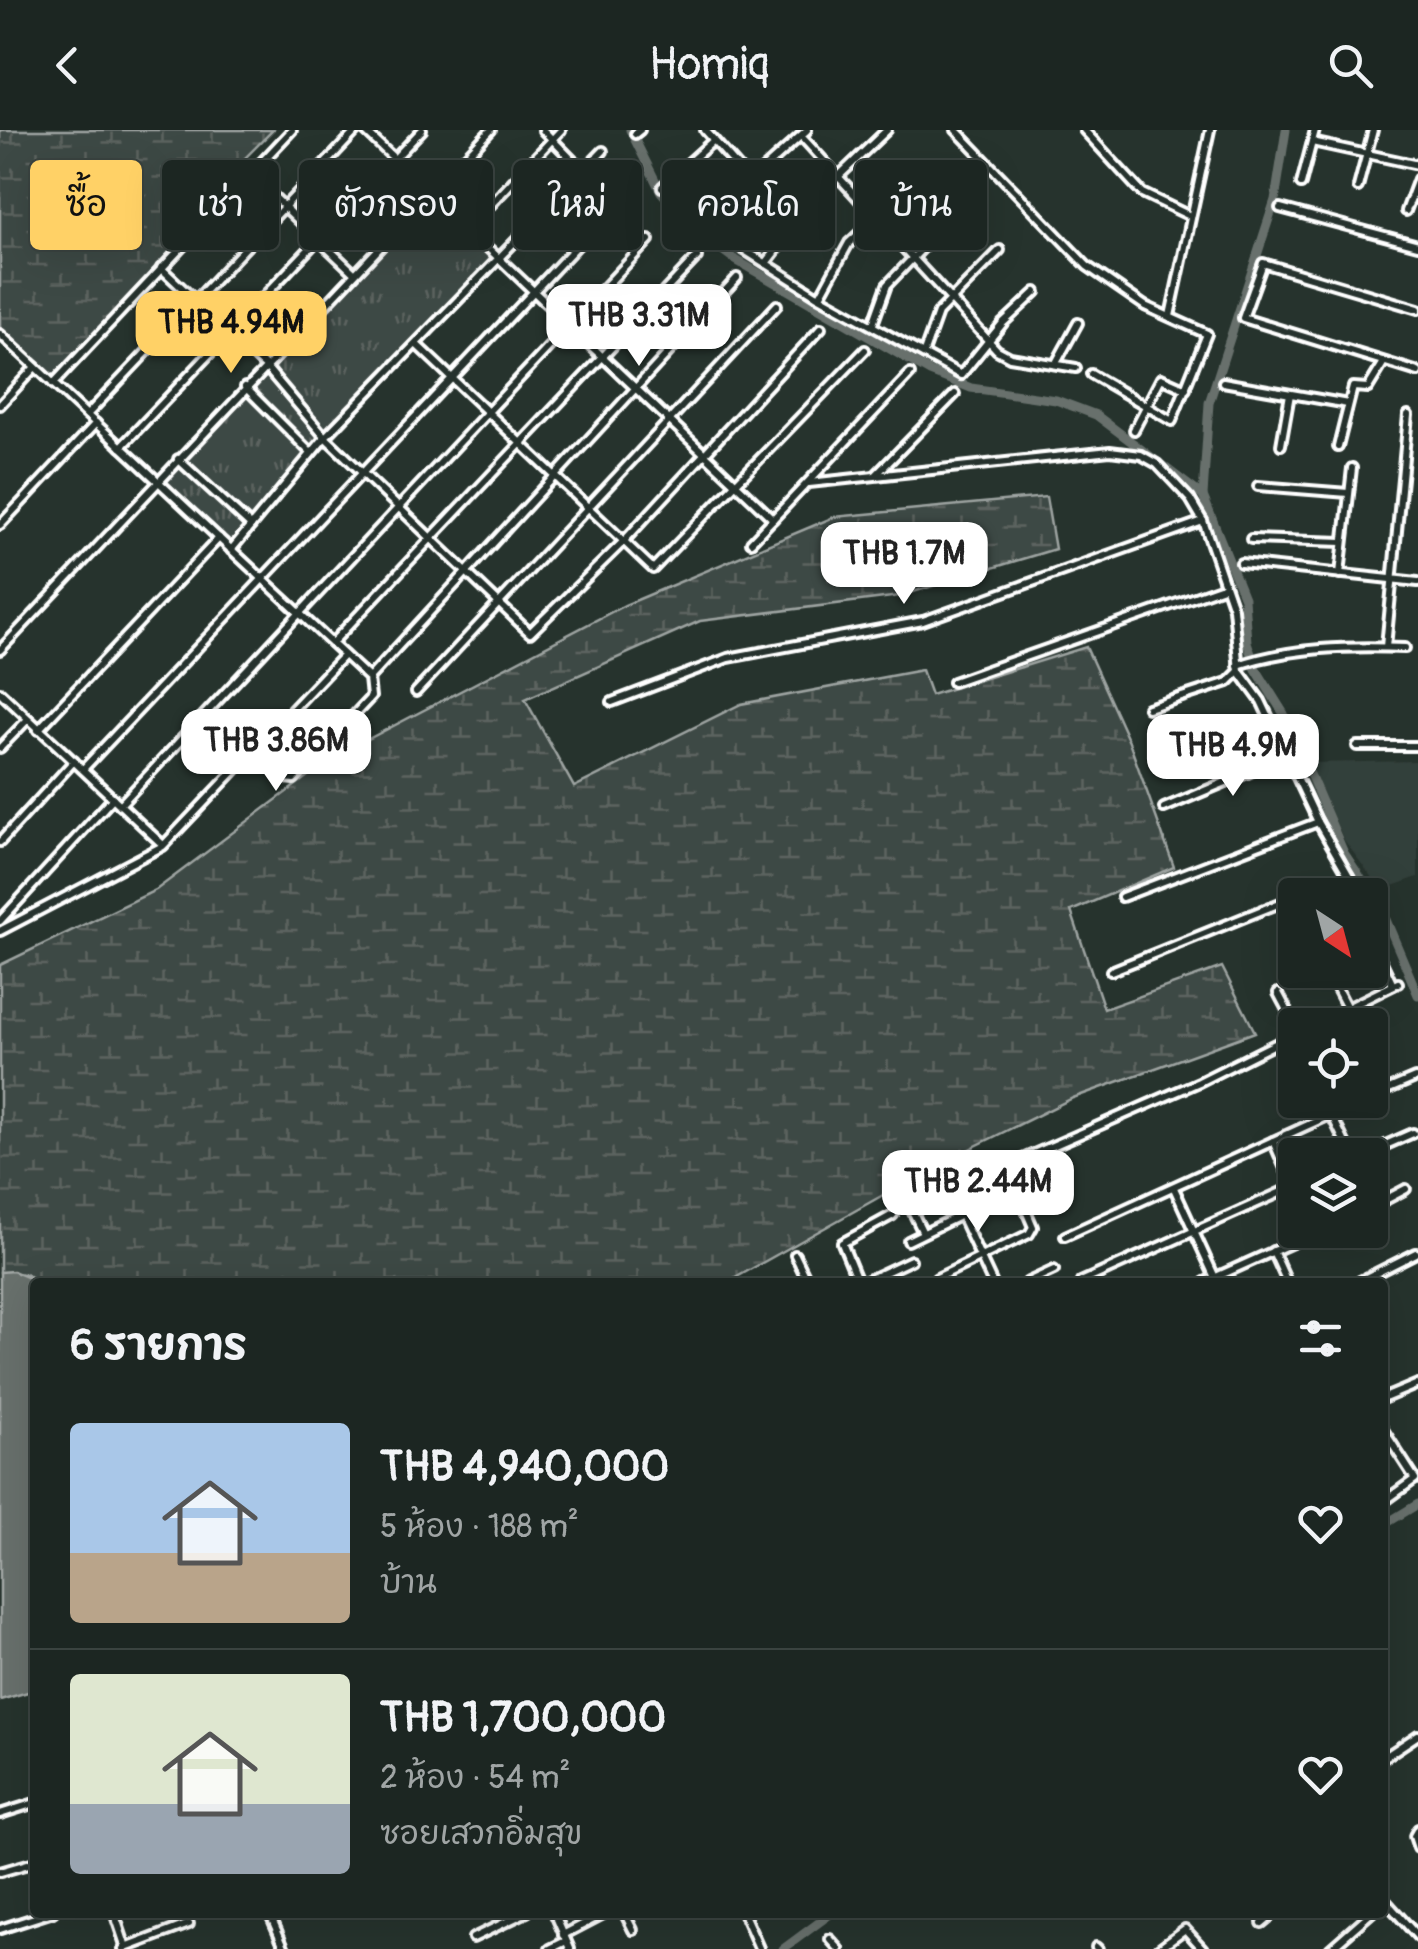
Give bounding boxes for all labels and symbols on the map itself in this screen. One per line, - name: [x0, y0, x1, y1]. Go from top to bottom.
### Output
- pin: THB 3.31M: [525, 284, 753, 369]
- pin: THB 4.94M: [117, 291, 345, 376]
- pin: THB 1.7M: [801, 522, 1007, 607]
- pin: THB 3.86M: [162, 709, 390, 794]
- pin: THB 4.9M: [1130, 714, 1336, 799]
- north arrow: [1278, 878, 1388, 988]
- pin: THB 2.44M: [864, 1150, 1092, 1235]

